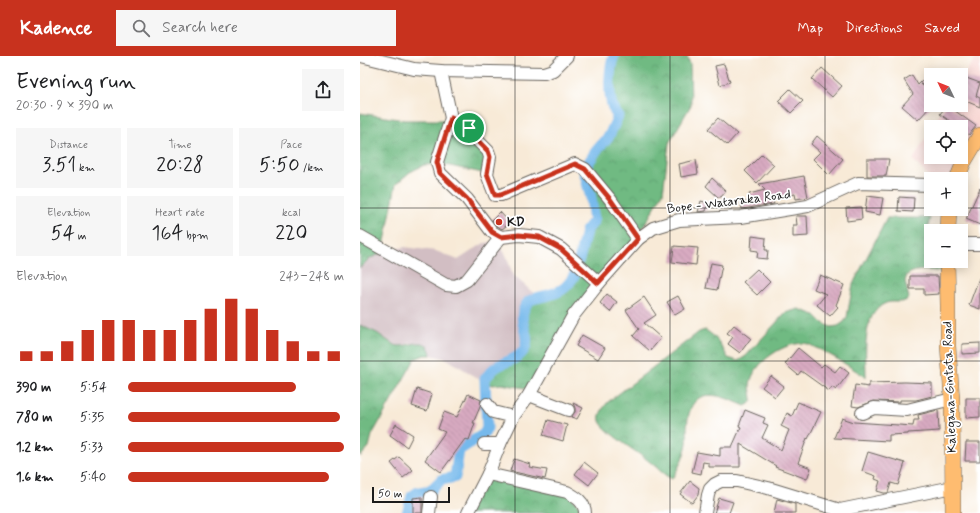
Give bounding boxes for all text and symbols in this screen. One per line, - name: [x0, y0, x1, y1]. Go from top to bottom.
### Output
- search box: [116, 10, 396, 46]
- text: Kadence: [20, 16, 92, 41]
- icon: search: [130, 17, 152, 39]
- text: Search here: [162, 18, 238, 38]
- text: Map: [797, 19, 823, 37]
- text: Directions: [845, 19, 903, 37]
- text: Saved: [925, 19, 960, 37]
- text: Evening run: [16, 68, 136, 96]
- north arrow: [924, 68, 968, 112]
- map controls: [924, 68, 968, 268]
- button: share: [302, 69, 344, 111]
- text: 20:30 · 9 × 390 m: [16, 97, 113, 114]
- pin: [452, 111, 486, 145]
- icon: arrive: [458, 117, 480, 139]
- button: locate: [924, 120, 968, 164]
- text: Distance: [49, 138, 88, 152]
- text: Time: [168, 138, 192, 152]
- text: Pace: [280, 138, 302, 152]
- text: 3.51: [42, 152, 76, 179]
- text: 20:28: [156, 152, 204, 179]
- text: 5:50: [259, 152, 300, 179]
- text: km: [76, 161, 95, 175]
- text: /km: [300, 161, 324, 175]
- button: +: [924, 172, 968, 216]
- street label: Bope - Wataraka Road: [666, 186, 792, 218]
- text: Elevation: [47, 206, 90, 220]
- text: Heart rate: [155, 206, 205, 220]
- text: kcal: [282, 206, 301, 220]
- place label: KD: [507, 214, 525, 231]
- marker: KD: [494, 217, 504, 227]
- text: 54: [51, 220, 75, 247]
- text: 164: [152, 220, 183, 247]
- text: 220: [275, 220, 308, 247]
- button: −: [924, 224, 968, 268]
- text: m: [75, 229, 87, 243]
- text: bpm: [183, 229, 208, 243]
- text: Elevation: [16, 268, 67, 285]
- text: 243–248 m: [279, 268, 344, 285]
- street label: Kalegana-Gintota Road: [939, 321, 962, 453]
- text: 390 m: [16, 379, 51, 396]
- text: 5:54: [80, 379, 107, 396]
- text: 780 m: [16, 409, 53, 426]
- text: 5:35: [80, 409, 104, 426]
- text: 1.2 km: [16, 439, 53, 456]
- text: 5:33: [80, 439, 103, 456]
- text: 1.6 km: [16, 469, 54, 486]
- text: 5:40: [80, 469, 106, 486]
- scale bar: [372, 485, 450, 504]
- text: 50 m: [378, 487, 403, 501]

